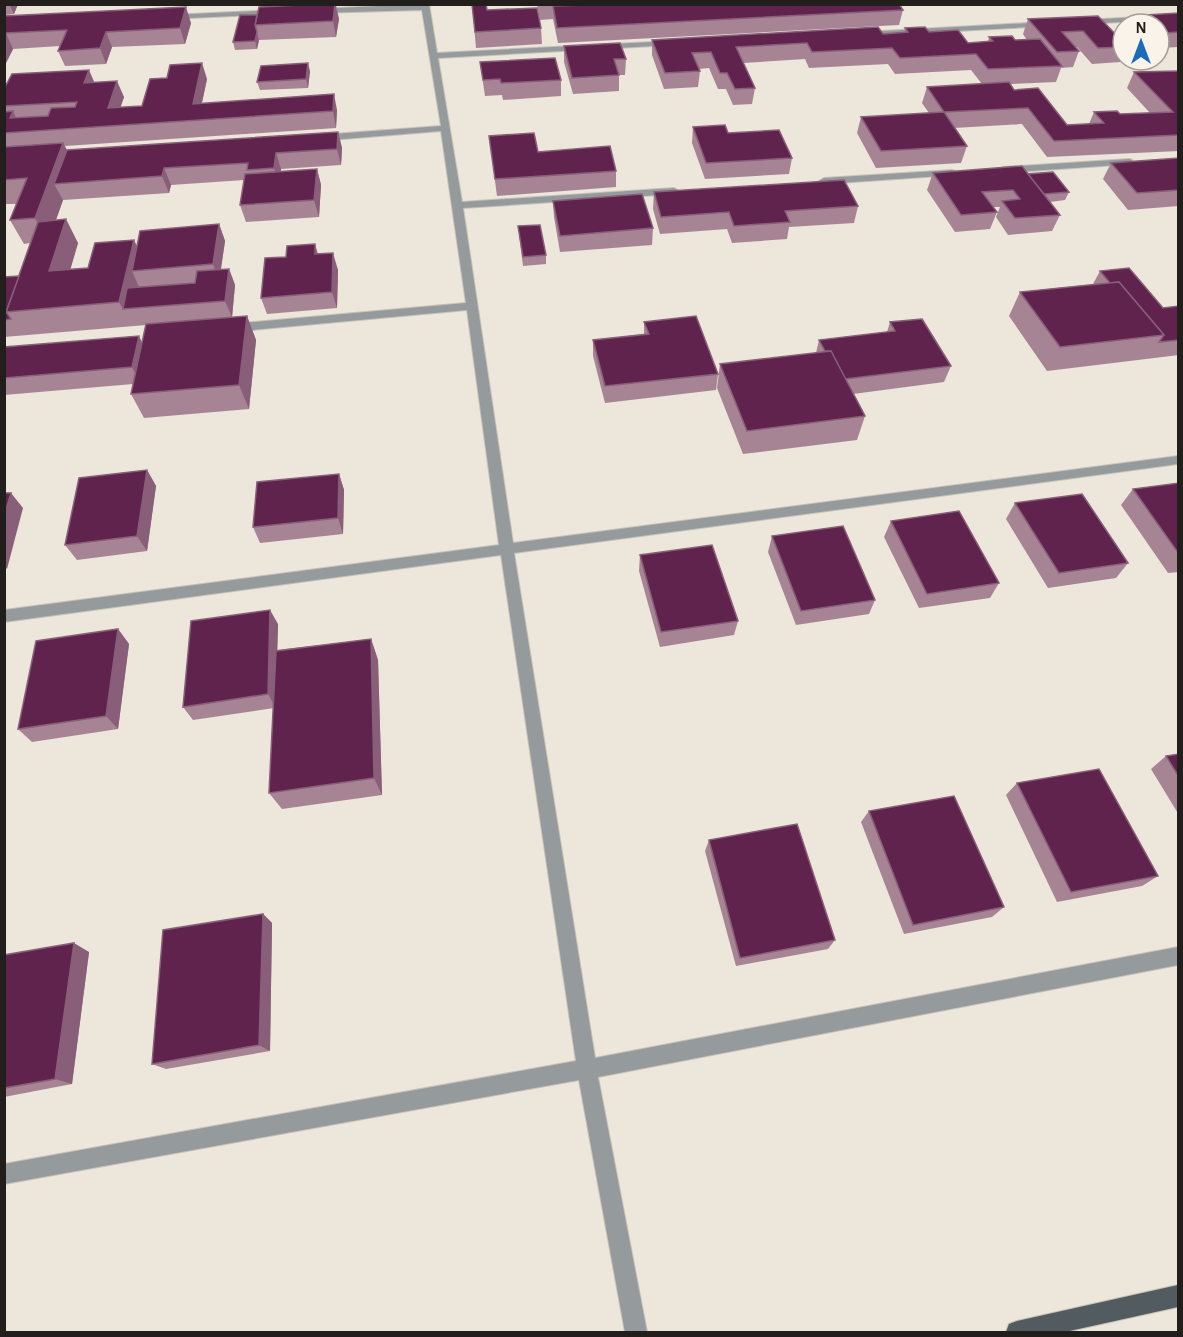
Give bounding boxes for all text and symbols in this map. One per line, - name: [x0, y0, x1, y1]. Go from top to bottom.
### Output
- north arrow: [1111, 12, 1171, 72]
- text: N: [1135, 20, 1147, 36]

